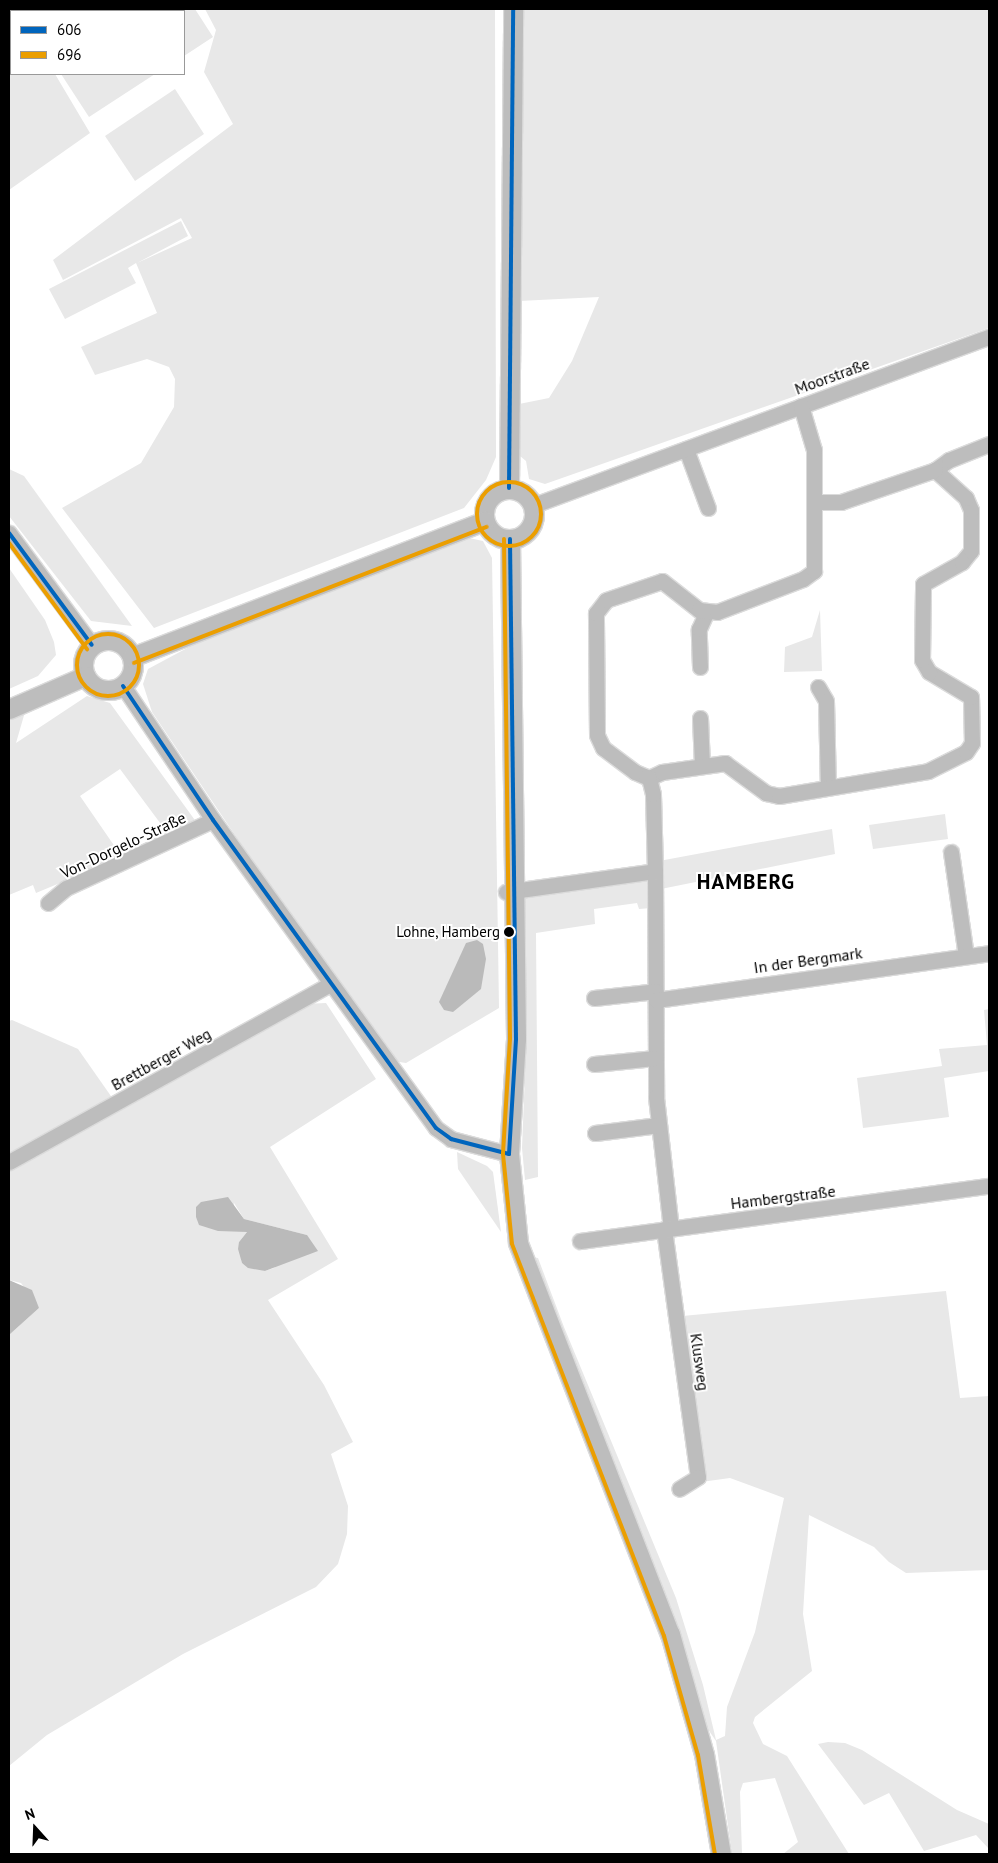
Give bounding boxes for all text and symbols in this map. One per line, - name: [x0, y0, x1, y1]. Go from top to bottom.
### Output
- legend: [10, 10, 185, 75]
- text: 606: [57, 20, 82, 39]
- text: 696: [57, 45, 82, 64]
- street label: Moorstraße: [792, 354, 872, 398]
- street label: Von-Dorgelo-Straße: [57, 807, 189, 883]
- district label: HAMBERG: [696, 869, 796, 895]
- place label: Lohne, Hamberg: [395, 923, 500, 941]
- marker: Lohne, Hamberg: [504, 927, 514, 937]
- street label: In der Bergmark: [752, 943, 864, 977]
- street label: Brettberger Weg: [108, 1024, 214, 1094]
- street label: Hambergstraße: [729, 1181, 837, 1213]
- street label: Klusweg: [686, 1332, 714, 1392]
- north arrow: [10, 1803, 60, 1853]
- text: N: [22, 1804, 37, 1824]

